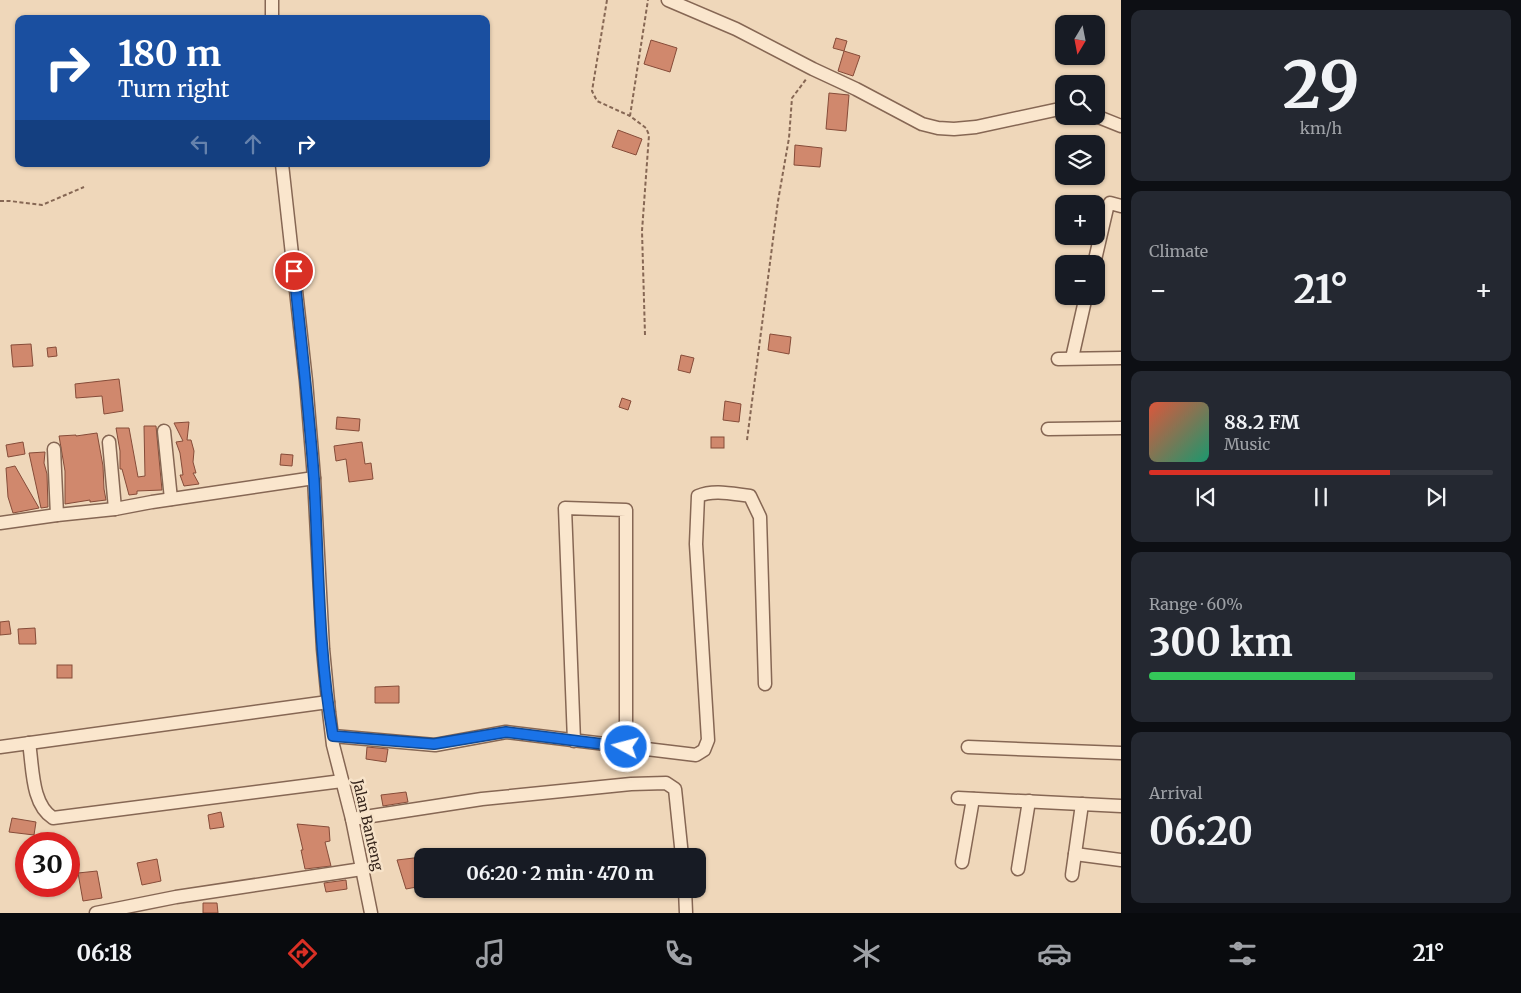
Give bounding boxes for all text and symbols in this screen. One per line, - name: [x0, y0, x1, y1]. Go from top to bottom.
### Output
- north arrow: [1055, 15, 1105, 65]
- map controls: [1055, 15, 1105, 305]
- text: 180 m: [118, 32, 221, 76]
- icon: right: [35, 35, 100, 100]
- text: 29: [1282, 44, 1360, 126]
- text: Turn right: [118, 75, 229, 103]
- button: search: [1055, 75, 1105, 125]
- text: km/h: [1300, 118, 1342, 138]
- icon: left: [186, 130, 214, 158]
- icon: ahead: [239, 130, 267, 158]
- icon: right: [292, 130, 320, 158]
- button: layers: [1055, 135, 1105, 185]
- button: +: [1055, 195, 1105, 245]
- text: Climate: [1149, 241, 1208, 261]
- pin: [273, 250, 315, 292]
- button: −: [1055, 255, 1105, 305]
- icon: arrive: [280, 257, 308, 285]
- text: 21°: [1294, 266, 1348, 313]
- text: −: [1149, 272, 1168, 308]
- text: +: [1474, 272, 1493, 308]
- text: 88.2 FM: [1224, 410, 1300, 434]
- text: Music: [1224, 434, 1270, 454]
- icon: previous: [1192, 483, 1220, 511]
- icon: pause: [1307, 483, 1335, 511]
- icon: next: [1422, 483, 1450, 511]
- text: Range · 60%: [1149, 594, 1243, 614]
- text: 300 km: [1149, 619, 1293, 666]
- position arrow: [599, 720, 651, 772]
- street label: Jalan Banteng: [349, 777, 387, 873]
- text: Arrival: [1149, 783, 1202, 803]
- text: 06:20: [1149, 808, 1253, 855]
- speed limit sign: 30: [15, 832, 80, 897]
- text: 06:20 · 2 min · 470 m: [466, 861, 654, 885]
- icon: directions: [285, 936, 320, 971]
- icon: music: [473, 936, 508, 971]
- icon: phone: [661, 936, 696, 971]
- icon: climate: [849, 936, 884, 971]
- icon: car: [1037, 936, 1072, 971]
- icon: filters: [1225, 936, 1260, 971]
- text: 06:18: [76, 939, 132, 967]
- text: 21°: [1413, 939, 1444, 967]

